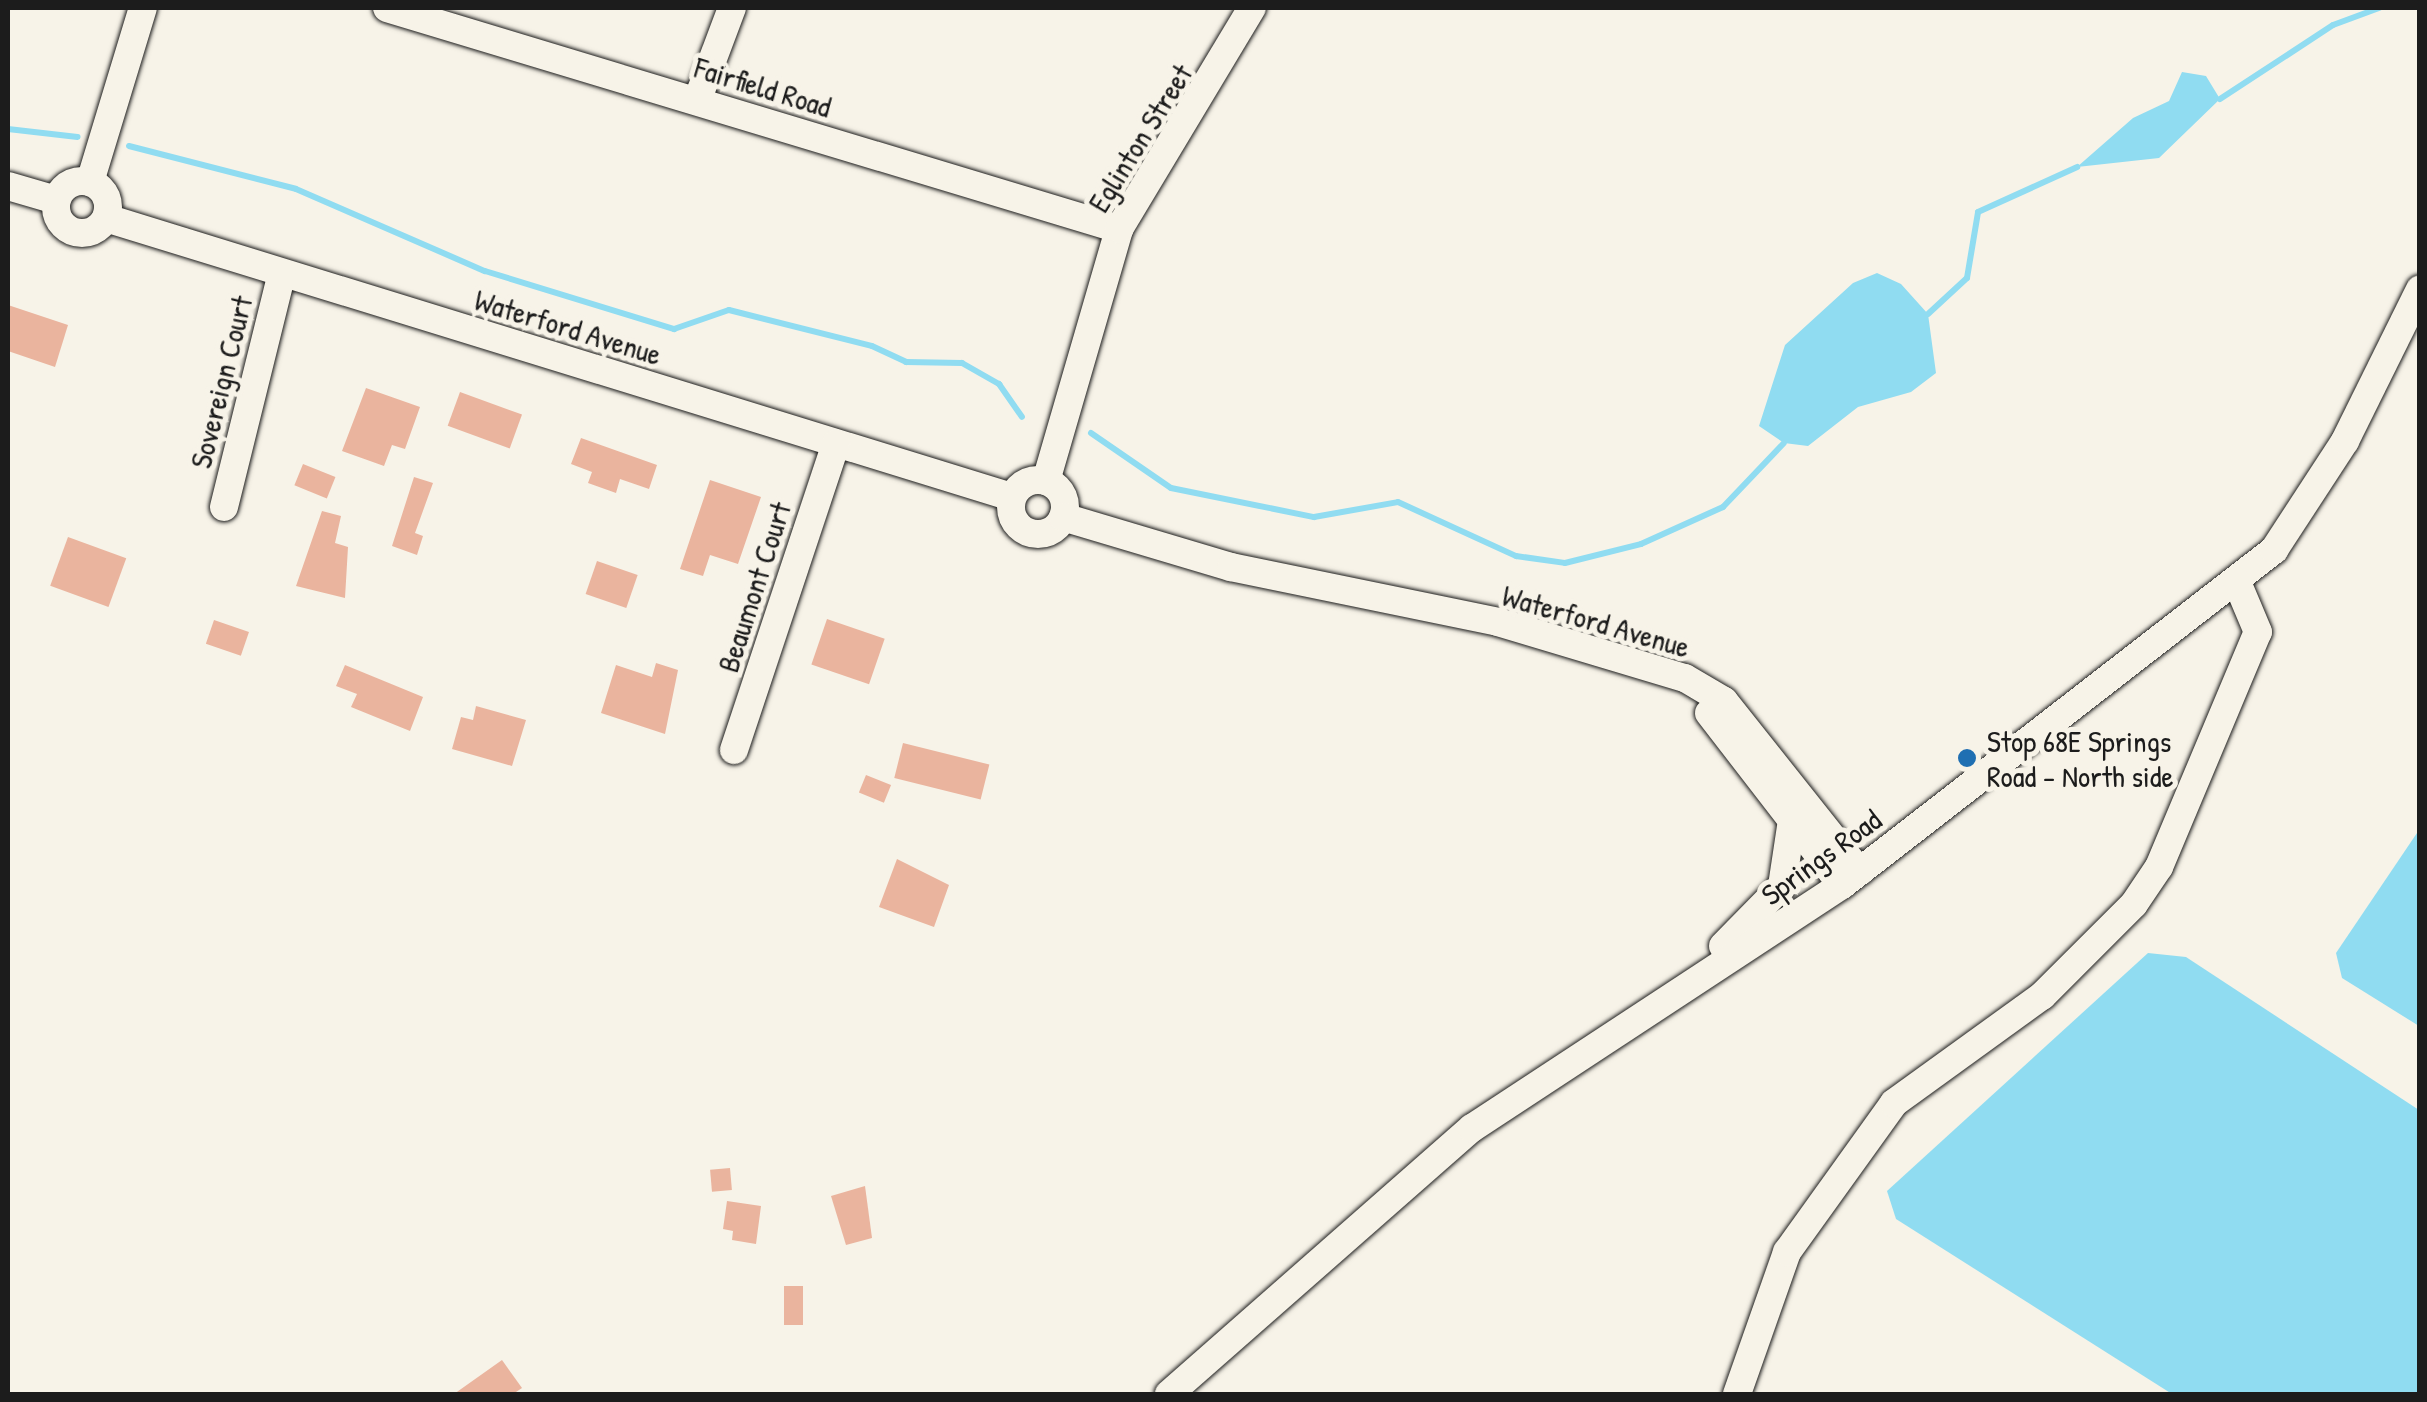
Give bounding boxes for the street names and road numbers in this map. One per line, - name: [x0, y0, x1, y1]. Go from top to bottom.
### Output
- street label: Fairfield Road: [690, 49, 836, 125]
- street label: Eglinton Street: [1080, 57, 1200, 219]
- street label: Waterford Avenue: [470, 282, 666, 372]
- street label: Sovereign Court: [182, 292, 260, 472]
- street label: Beaumont Court: [710, 497, 798, 677]
- street label: Waterford Avenue: [1498, 577, 1694, 665]
- street label: Springs Road: [1754, 801, 1888, 913]

